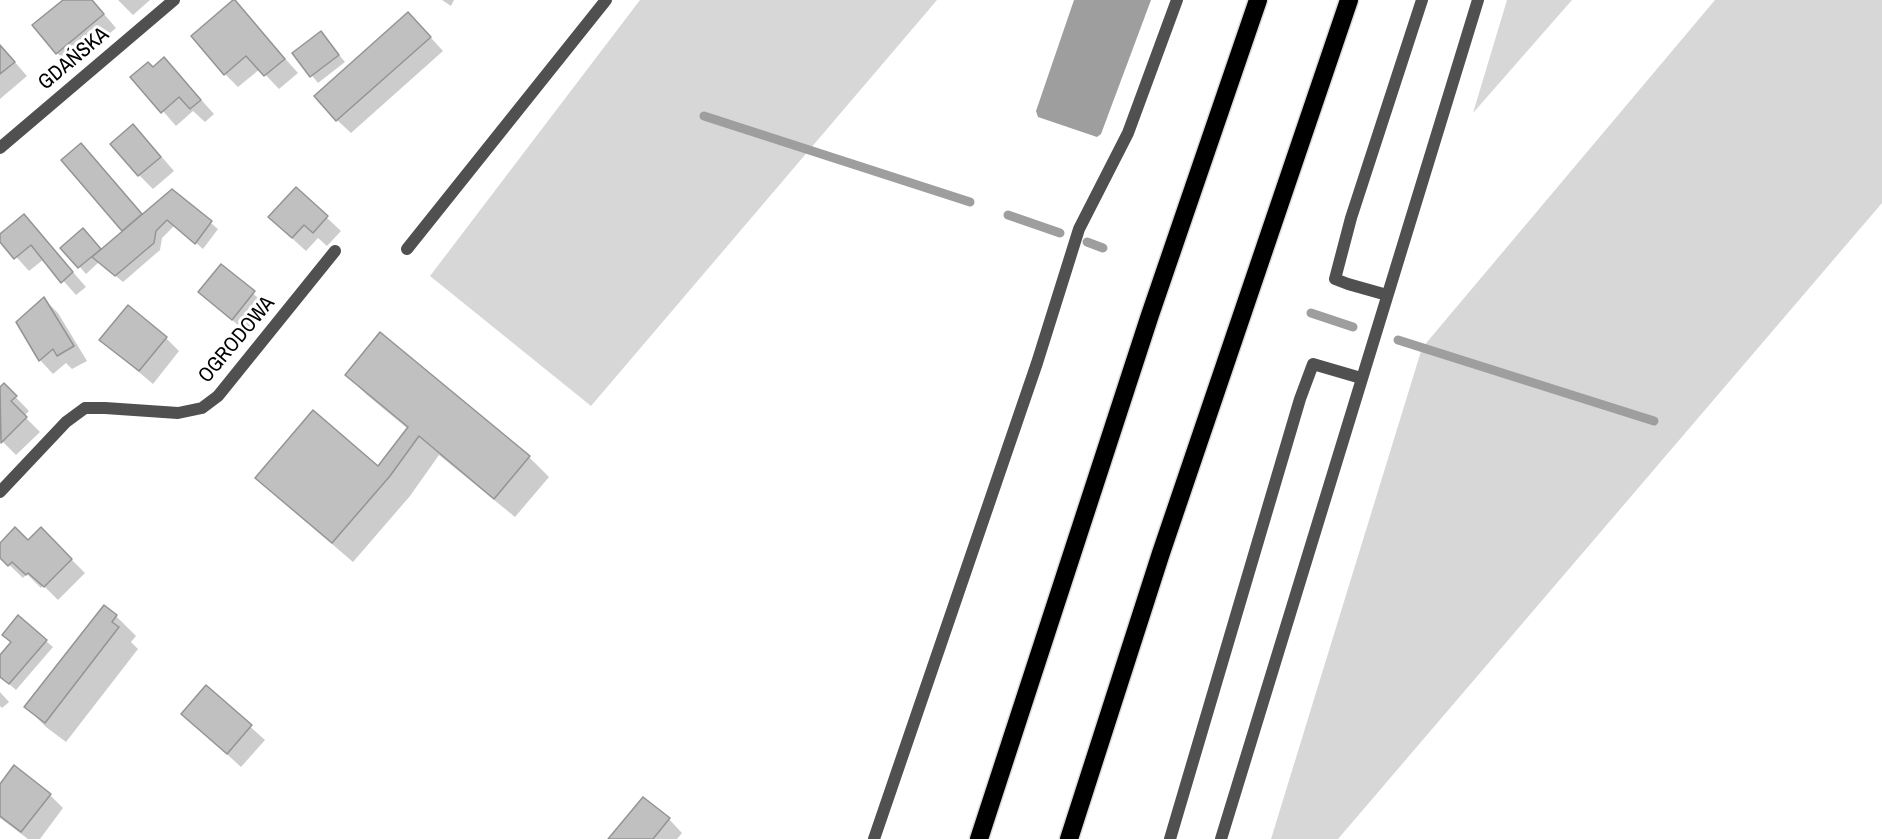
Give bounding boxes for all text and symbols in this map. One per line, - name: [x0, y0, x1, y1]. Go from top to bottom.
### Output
- street label: GDAŃSKA: [34, 22, 114, 96]
- street label: OGRODOWA: [193, 291, 281, 389]

